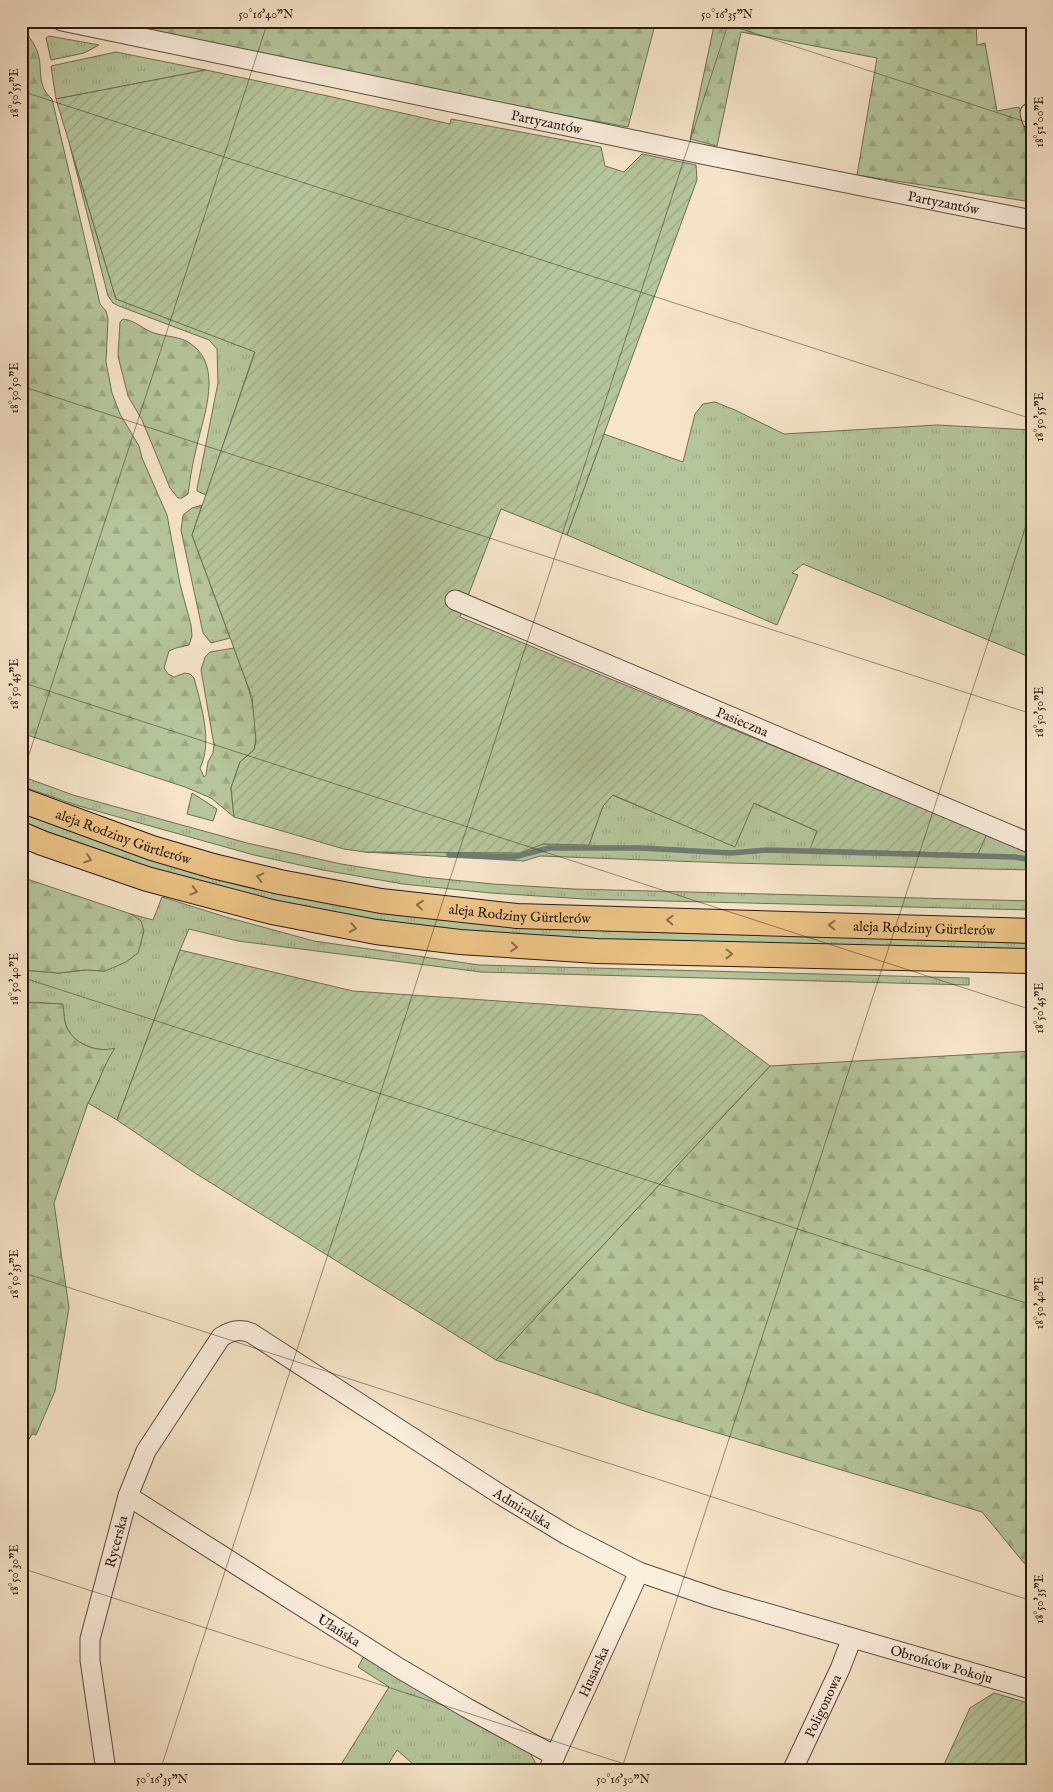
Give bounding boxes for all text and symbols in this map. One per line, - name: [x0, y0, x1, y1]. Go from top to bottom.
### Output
- text: 50°16'40"N: [239, 7, 294, 22]
- text: 50°16'35"N: [701, 7, 754, 22]
- text: 18°50'55"E: [7, 68, 22, 118]
- text: 18°51'00"E: [1032, 96, 1047, 148]
- street label: Partyzantów: [509, 107, 584, 139]
- street label: Partyzantów: [906, 187, 981, 219]
- text: 18°50'50"E: [7, 363, 22, 413]
- text: 18°50'55"E: [1032, 392, 1047, 442]
- text: 18°50'45"E: [7, 659, 22, 709]
- text: 18°50'50"E: [1032, 687, 1047, 737]
- street label: Pasieczna: [713, 703, 772, 742]
- street label: aleja Rodziny Gürtlerów: [53, 806, 194, 869]
- one-way arrow: [83, 853, 92, 863]
- one-way arrow: [257, 873, 265, 883]
- one-way arrow: [190, 886, 198, 896]
- one-way arrow: [416, 900, 424, 911]
- street label: aleja Rodziny Gürtlerów: [448, 901, 592, 928]
- one-way arrow: [665, 915, 673, 925]
- street label: aleja Rodziny Gürtlerów: [853, 918, 996, 940]
- one-way arrow: [828, 920, 836, 930]
- one-way arrow: [348, 922, 357, 932]
- one-way arrow: [510, 941, 518, 952]
- one-way arrow: [725, 949, 733, 959]
- text: 18°50'40"E: [7, 953, 22, 1005]
- text: 18°50'45"E: [1032, 983, 1047, 1033]
- text: 18°50'35"E: [7, 1249, 22, 1299]
- text: 18°50'40"E: [1032, 1277, 1047, 1329]
- street label: Admiralska: [489, 1484, 556, 1534]
- street label: Rycerska: [101, 1513, 133, 1570]
- text: 18°50'30"E: [7, 1544, 22, 1596]
- text: 18°50'35"E: [1032, 1574, 1047, 1624]
- street label: Ułańska: [314, 1610, 364, 1652]
- street label: Obrońców Pokoju: [888, 1641, 995, 1688]
- street label: Husarska: [575, 1643, 614, 1700]
- street label: Poligonowa: [801, 1671, 847, 1741]
- text: 50°16'35"N: [136, 1772, 189, 1787]
- text: 50°16'30"N: [596, 1772, 650, 1787]

